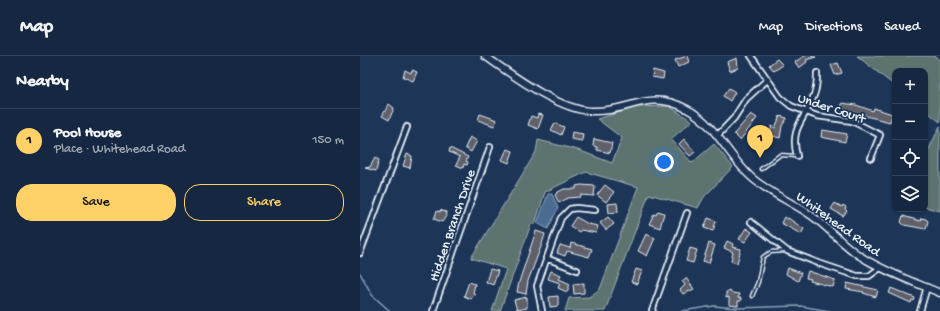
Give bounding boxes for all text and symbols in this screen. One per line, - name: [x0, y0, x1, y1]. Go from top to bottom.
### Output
- text: Map: [20, 16, 53, 39]
- text: Map: [759, 19, 783, 36]
- text: Directions: [805, 19, 862, 36]
- text: Saved: [884, 19, 920, 36]
- map controls: [892, 68, 928, 212]
- button: +: [892, 68, 928, 104]
- text: Nearby: [16, 72, 69, 92]
- street label: Under Court: [795, 90, 869, 129]
- button: −: [892, 104, 928, 140]
- text: Pool House: [54, 124, 121, 142]
- pin: 1: [747, 125, 773, 158]
- text: 1: [26, 133, 32, 148]
- text: 150 m: [312, 133, 344, 148]
- button: locate: [892, 140, 928, 176]
- text: Place · Whitehead Road: [54, 142, 186, 157]
- your location: [654, 152, 674, 172]
- street label: Hidden Branch Drive: [426, 167, 481, 284]
- button: layers: [892, 176, 928, 212]
- button: Save: [16, 184, 176, 221]
- button: Share: [184, 184, 344, 221]
- street label: Whitehead Road: [792, 189, 884, 262]

